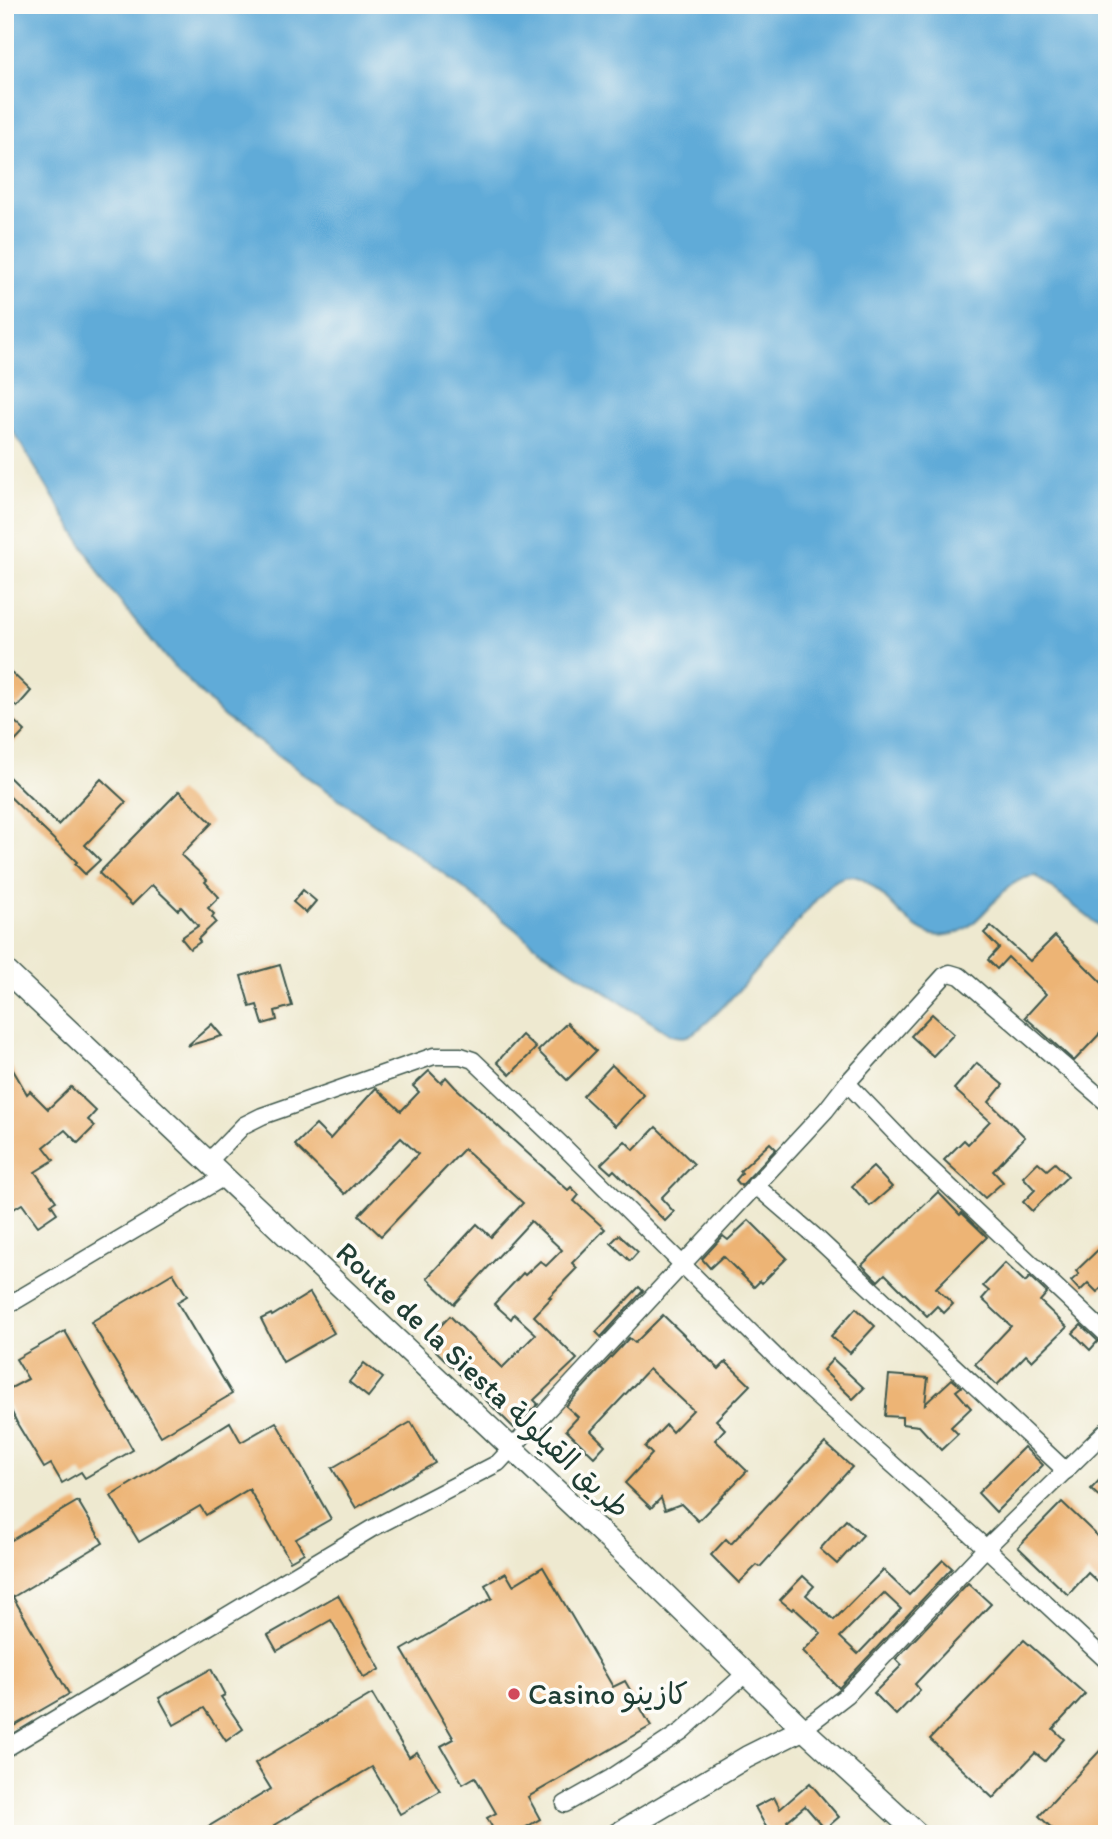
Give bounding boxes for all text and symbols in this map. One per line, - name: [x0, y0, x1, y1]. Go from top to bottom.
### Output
- street label: Route de la Siesta طريق القيلولة: [327, 1233, 638, 1527]
- place label: Casino كازينو: [528, 1675, 688, 1713]
- marker: Casino كازينو: [506, 1686, 522, 1702]

